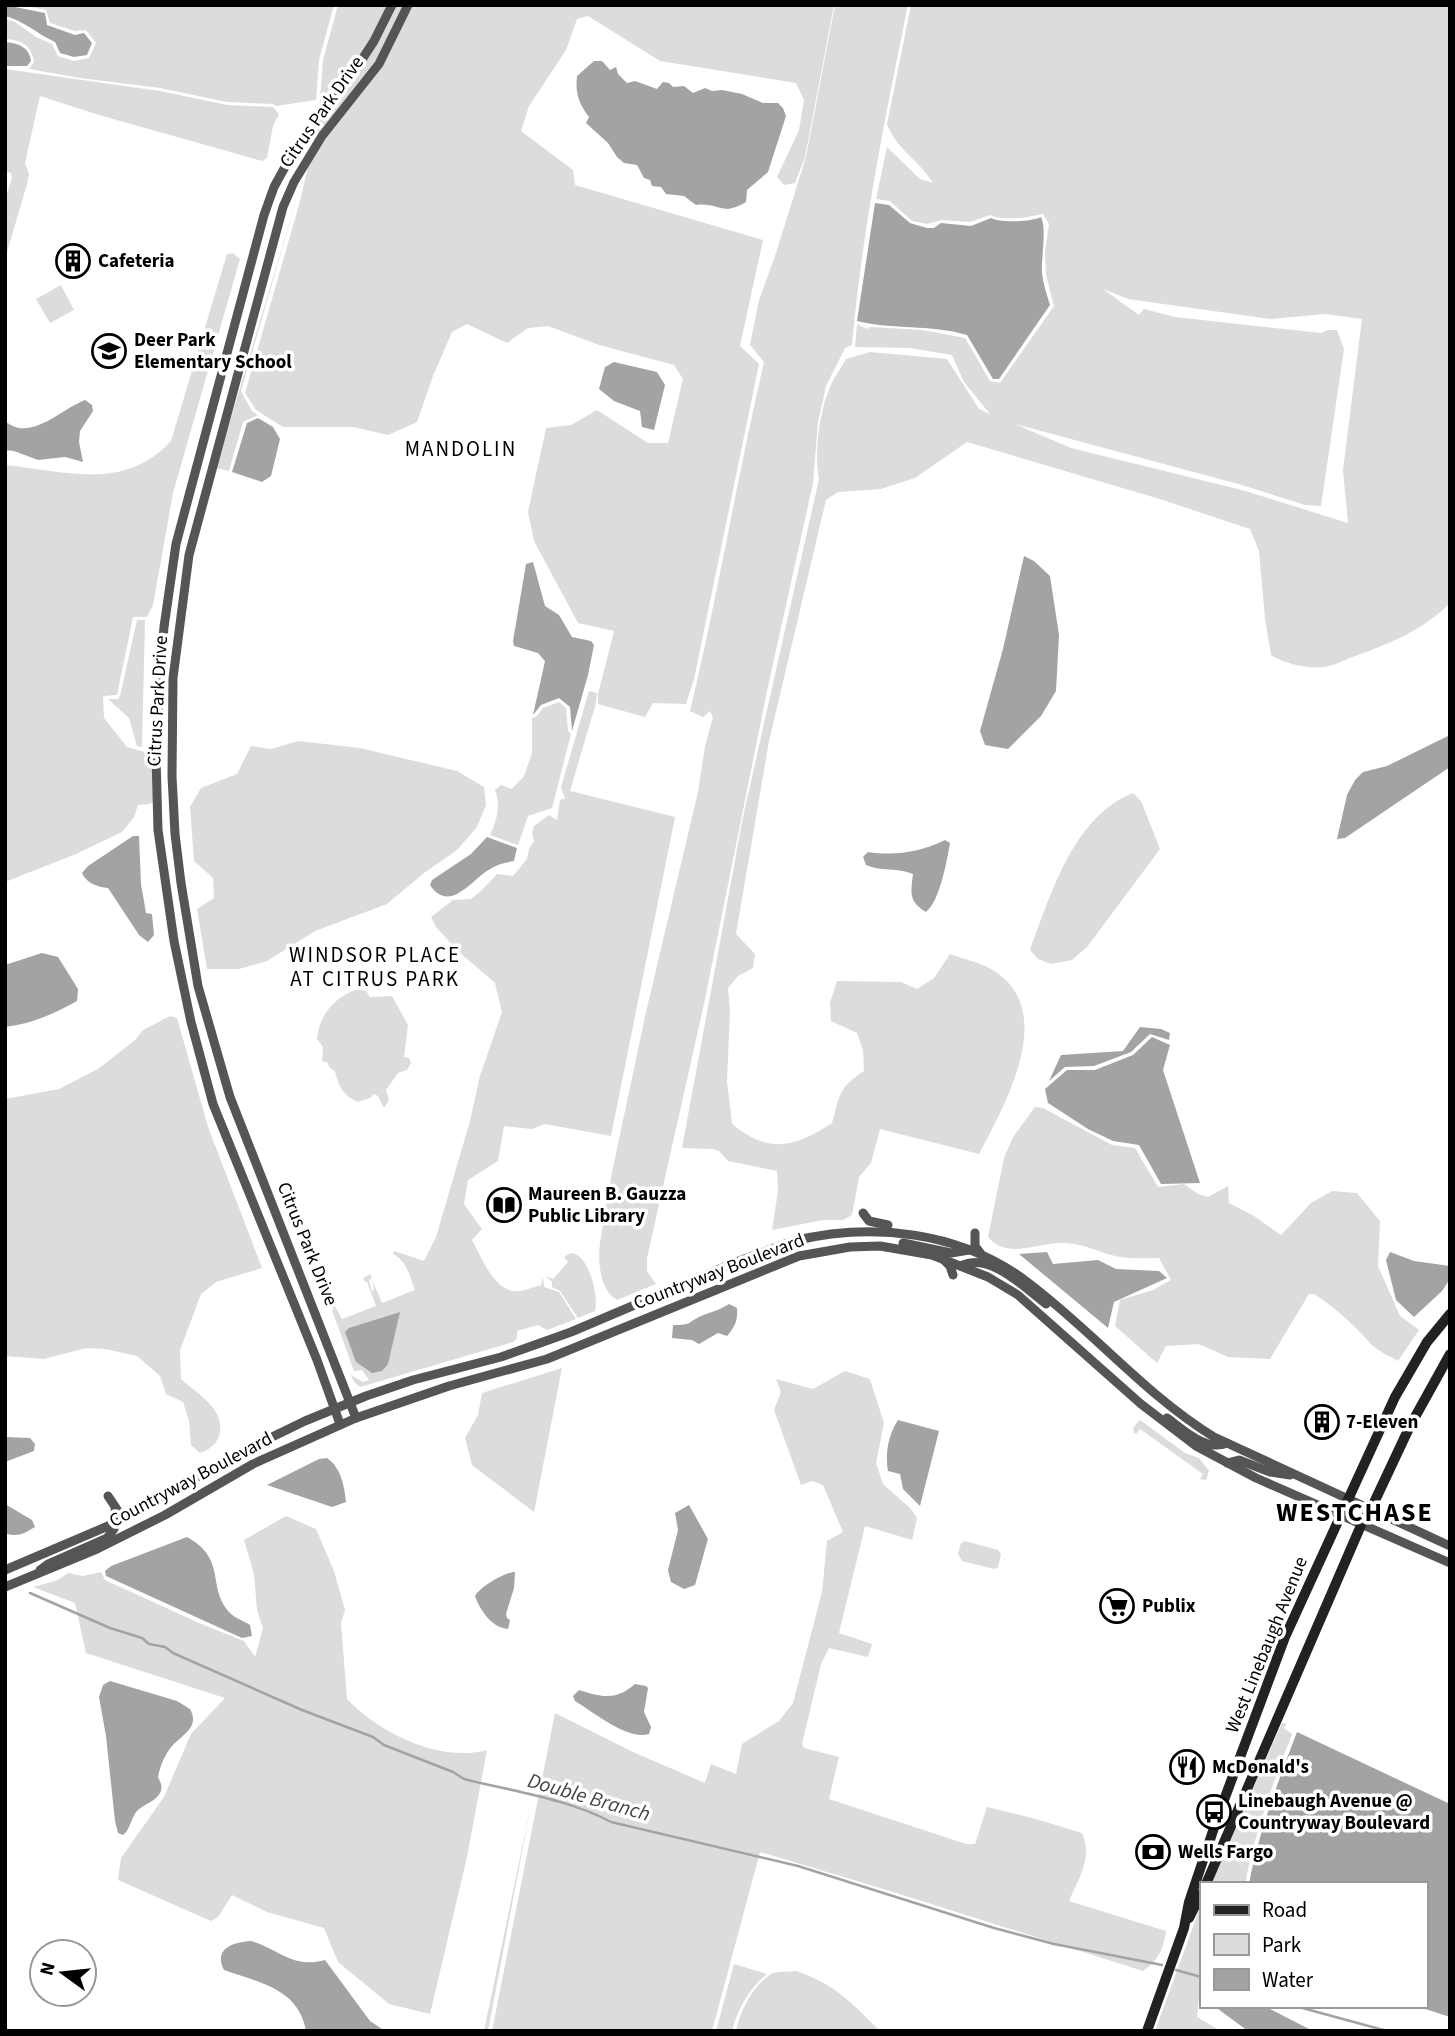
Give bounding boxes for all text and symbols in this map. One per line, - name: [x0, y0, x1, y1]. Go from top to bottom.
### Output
- street label: Citrus Park Drive: [273, 51, 371, 173]
- building icon: Cafeteria: [54, 242, 92, 280]
- place label: Cafeteria: [98, 248, 175, 275]
- place label: Deer Park Elementary School: [134, 327, 292, 376]
- school or university icon: Deer Park Elementary School: [90, 332, 128, 370]
- district label: MANDOLIN: [405, 434, 517, 464]
- street label: Citrus Park Drive: [141, 635, 175, 767]
- district label: WINDSOR PLACE AT CITRUS PARK: [289, 940, 461, 994]
- street label: Citrus Park Drive: [270, 1178, 344, 1310]
- place label: Maureen B. Gauzza Public Library: [528, 1181, 686, 1230]
- library icon: Maureen B. Gauzza Public Library: [485, 1186, 523, 1224]
- street label: Countryway Boulevard: [630, 1227, 808, 1317]
- building icon: 7-Eleven: [1303, 1403, 1341, 1441]
- place label: 7-Eleven: [1346, 1409, 1418, 1436]
- street label: Countryway Boulevard: [105, 1426, 277, 1534]
- district label: WESTCHASE: [1276, 1494, 1434, 1531]
- street label: West Linebaugh Avenue: [1219, 1553, 1315, 1737]
- supermarket icon: Publix: [1098, 1587, 1136, 1625]
- place label: Publix: [1142, 1593, 1196, 1620]
- restaurant icon: McDonald's: [1168, 1748, 1206, 1786]
- place label: McDonald's: [1212, 1754, 1309, 1781]
- water label: Double Branch: [524, 1765, 654, 1829]
- place label: Linebaugh Avenue @ Countryway Boulevard: [1238, 1788, 1430, 1837]
- bus stop icon: Linebaugh Avenue @ Countryway Boulevard: [1195, 1793, 1233, 1831]
- bank icon: Wells Fargo: [1134, 1833, 1172, 1871]
- place label: Wells Fargo: [1178, 1839, 1273, 1866]
- legend: [1200, 1882, 1427, 2008]
- text: Road: [1262, 1895, 1307, 1925]
- text: Park: [1262, 1930, 1302, 1960]
- north arrow: [28, 1938, 98, 2008]
- text: N: [33, 1959, 63, 1979]
- text: Water: [1262, 1965, 1314, 1995]

